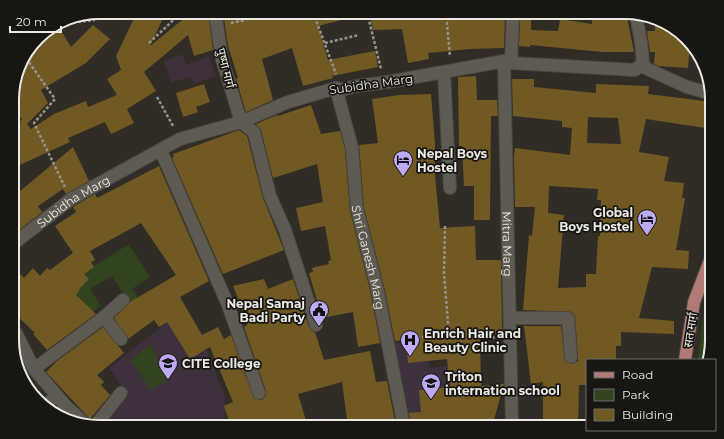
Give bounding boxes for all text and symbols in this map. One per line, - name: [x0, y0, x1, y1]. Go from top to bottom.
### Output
- scale bar: [10, 8, 61, 34]
- text: 20 m: [16, 14, 47, 29]
- street label: पुष्पा मार्ग: [213, 46, 238, 91]
- street label: Subidha Marg: [328, 71, 414, 97]
- place label: Nepal Boys Hostel: [417, 146, 488, 175]
- hotel icon: Nepal Boys Hostel: [392, 149, 414, 177]
- street label: Subidha Marg: [33, 172, 112, 231]
- street label: Shri Ganesh Marg: [349, 205, 389, 311]
- place label: Global Boys Hostel: [559, 205, 633, 234]
- hotel icon: Global Boys Hostel: [636, 208, 658, 236]
- street label: Mitra Marg: [500, 211, 516, 277]
- place label: Nepal Samaj Badi Party: [226, 296, 306, 325]
- public building icon: Nepal Samaj Badi Party: [308, 299, 330, 327]
- street label: सत मार्ग: [680, 310, 700, 349]
- place label: Enrich Hair and Beauty Clinic: [424, 326, 521, 355]
- hospital icon: Enrich Hair and Beauty Clinic: [399, 329, 421, 357]
- school or university icon: CITE College: [157, 352, 179, 380]
- place label: CITE College: [182, 356, 261, 371]
- legend: [586, 359, 716, 431]
- text: Road: [622, 367, 653, 382]
- place label: Triton internation school: [445, 369, 560, 398]
- school or university icon: Triton internation school: [420, 372, 442, 400]
- text: Park: [622, 387, 650, 402]
- text: Building: [622, 407, 673, 422]

